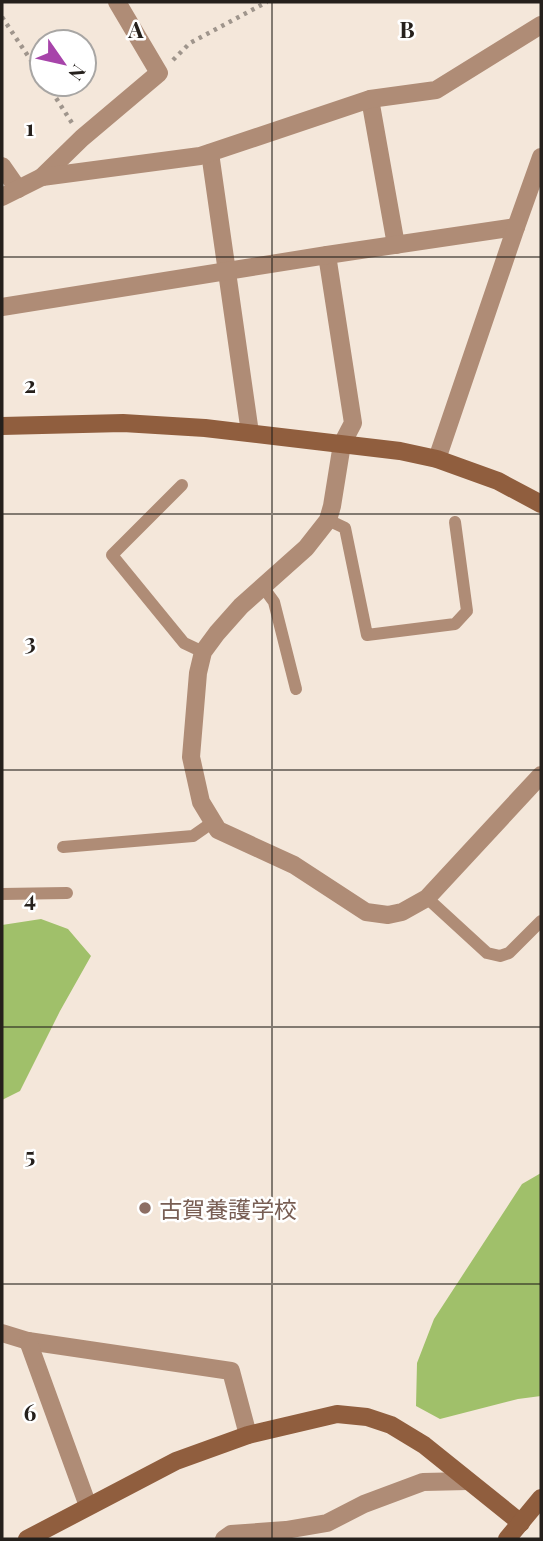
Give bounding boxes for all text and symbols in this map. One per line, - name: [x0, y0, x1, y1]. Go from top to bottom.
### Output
- text: A: [127, 13, 144, 44]
- text: B: [399, 13, 415, 44]
- north arrow: [28, 28, 98, 98]
- text: N: [63, 60, 93, 86]
- text: 1: [26, 111, 35, 142]
- text: 2: [24, 368, 36, 399]
- text: 3: [24, 625, 36, 656]
- text: 4: [24, 882, 36, 913]
- text: 5: [25, 1139, 35, 1170]
- place label: 古賀養護学校: [159, 1193, 297, 1224]
- marker: 古賀養護学校: [137, 1200, 153, 1216]
- text: 6: [24, 1396, 37, 1427]

